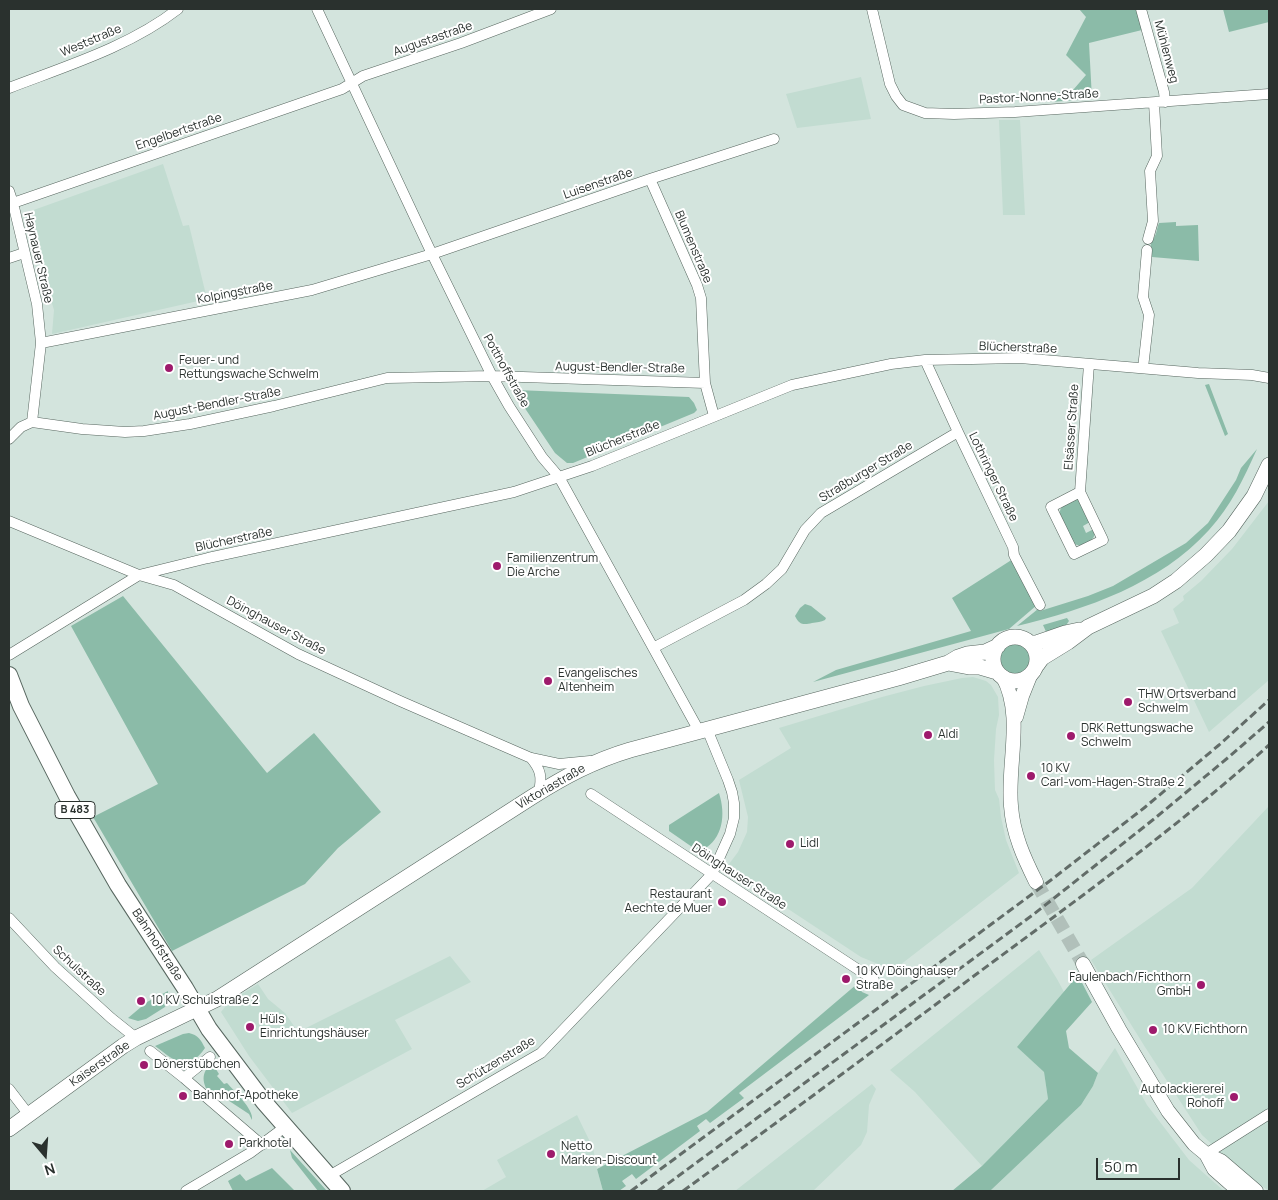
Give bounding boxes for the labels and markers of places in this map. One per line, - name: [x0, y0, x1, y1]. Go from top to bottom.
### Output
- place label: Feuer- und Rettungswache Schwelm: [179, 354, 319, 382]
- marker: Feuer- und Rettungswache Schwelm: [163, 362, 175, 374]
- place label: Familienzentrum Die Arche: [507, 552, 598, 580]
- marker: Familienzentrum Die Arche: [491, 560, 503, 572]
- place label: Evangelisches Altenheim: [558, 667, 637, 695]
- marker: Evangelisches Altenheim: [542, 675, 554, 687]
- place label: THW Ortsverband Schwelm: [1138, 688, 1236, 716]
- marker: THW Ortsverband Schwelm: [1122, 696, 1134, 708]
- place label: DRK Rettungswache Schwelm: [1081, 722, 1193, 750]
- place label: Aldi: [938, 728, 958, 742]
- marker: Aldi: [922, 729, 934, 741]
- marker: DRK Rettungswache Schwelm: [1065, 730, 1077, 742]
- place label: 10 KV Carl-vom-Hagen-Straße 2: [1041, 762, 1184, 790]
- marker: 10 KV Carl-vom-Hagen-Straße 2: [1025, 770, 1037, 782]
- place label: Lidl: [800, 837, 819, 851]
- marker: Lidl: [784, 838, 796, 850]
- place label: Restaurant Aechte de Muer: [625, 888, 712, 916]
- marker: Restaurant Aechte de Muer: [716, 896, 728, 908]
- place label: 10 KV Döinghauser Straße: [856, 965, 958, 993]
- place label: Faulenbach/Fichthorn GmbH: [1069, 971, 1191, 999]
- marker: 10 KV Döinghauser Straße: [840, 973, 852, 985]
- marker: Faulenbach/Fichthorn GmbH: [1195, 979, 1207, 991]
- place label: 10 KV Schulstraße 2: [151, 994, 259, 1008]
- marker: 10 KV Schulstraße 2: [135, 995, 147, 1007]
- place label: Hüls Einrichtungshäuser: [260, 1013, 369, 1041]
- marker: Hüls Einrichtungshäuser: [244, 1021, 256, 1033]
- place label: 10 KV Fichthorn: [1163, 1023, 1247, 1037]
- marker: 10 KV Fichthorn: [1147, 1024, 1159, 1036]
- place label: Dönerstübchen: [154, 1058, 240, 1072]
- marker: Dönerstübchen: [138, 1059, 150, 1071]
- place label: Autolackiererei Rohoff: [1140, 1083, 1224, 1111]
- place label: Bahnhof-Apotheke: [193, 1089, 298, 1103]
- marker: Bahnhof-Apotheke: [177, 1090, 189, 1102]
- marker: Autolackiererei Rohoff: [1228, 1091, 1240, 1103]
- place label: Parkhotel: [239, 1137, 292, 1151]
- marker: Parkhotel: [223, 1138, 235, 1150]
- place label: Netto Marken-Discount: [561, 1140, 657, 1168]
- marker: Netto Marken-Discount: [545, 1148, 557, 1160]

